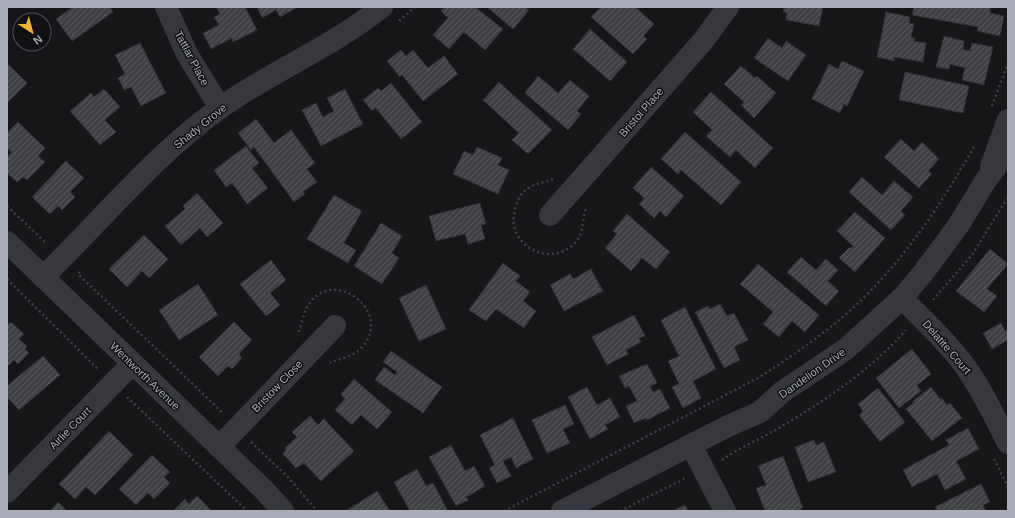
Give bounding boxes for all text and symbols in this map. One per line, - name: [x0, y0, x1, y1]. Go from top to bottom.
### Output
- north arrow: [12, 12, 52, 52]
- street label: Tattlar Place: [172, 28, 212, 88]
- text: N: [31, 33, 45, 47]
- street label: Bristol Place: [616, 85, 666, 139]
- street label: Shady Grove: [171, 101, 229, 151]
- street label: Delatite Court: [920, 318, 974, 376]
- street label: Wentworth Avenue: [108, 340, 182, 412]
- street label: Dandelion Drive: [777, 346, 847, 400]
- street label: Bristow Close: [249, 358, 305, 414]
- street label: Airlie Court: [47, 404, 93, 452]

